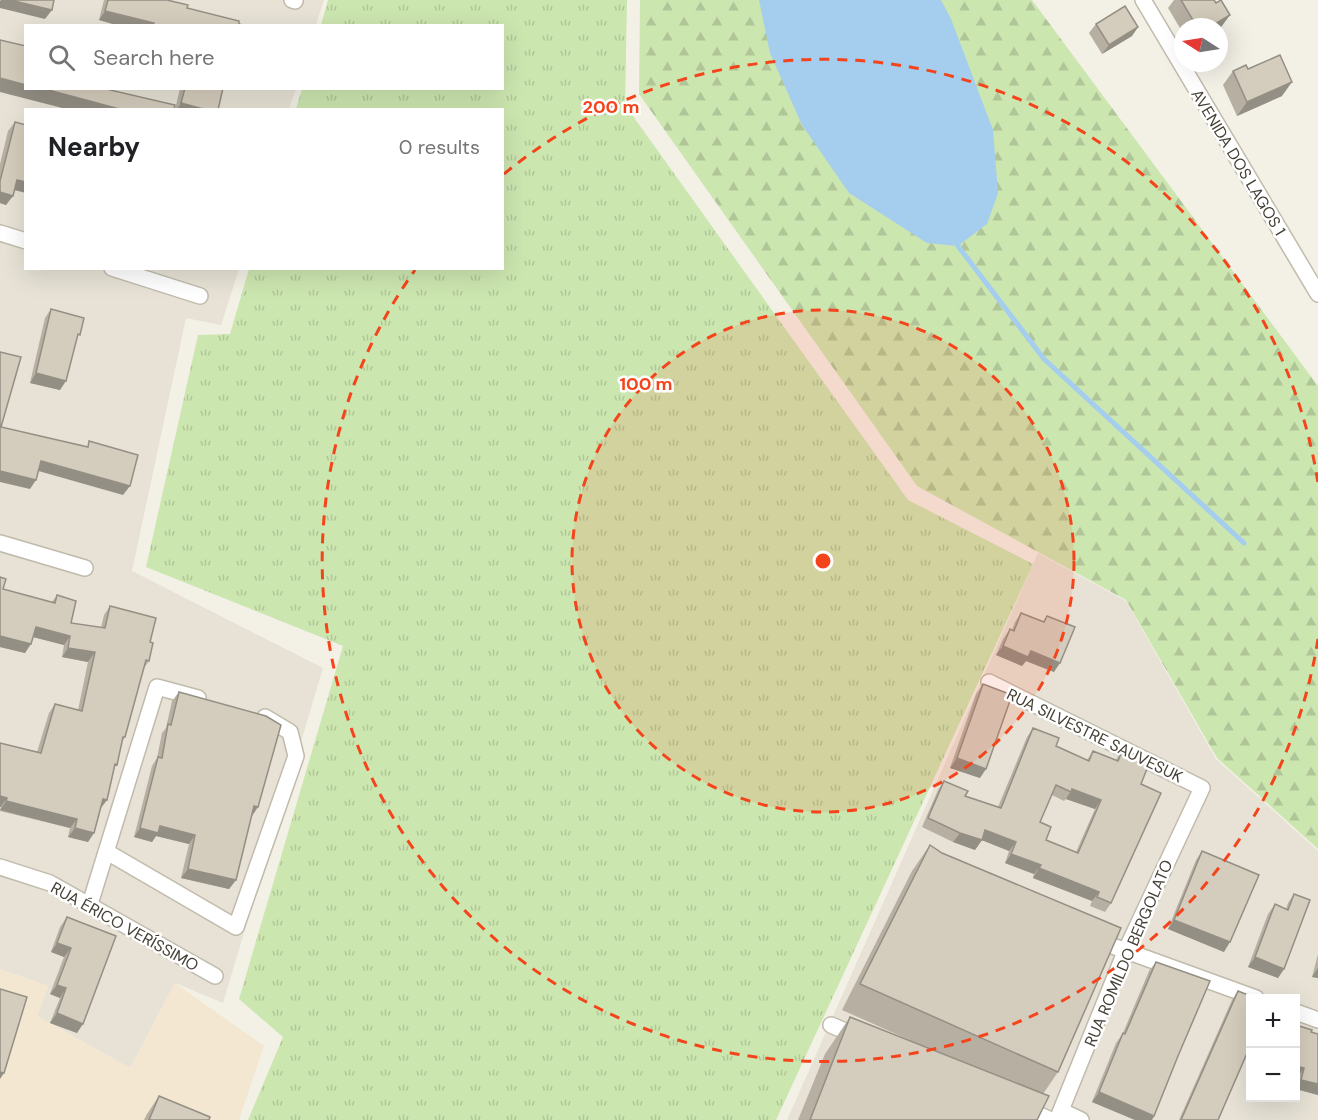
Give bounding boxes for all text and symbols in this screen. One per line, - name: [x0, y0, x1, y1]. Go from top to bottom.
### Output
- north arrow: [1174, 18, 1228, 72]
- search box: [24, 24, 504, 90]
- icon: search: [45, 41, 78, 74]
- text: Search here: [93, 43, 214, 72]
- street label: AVENIDA DOS LAGOS 1: [1187, 85, 1291, 239]
- text: 200 m: [583, 95, 639, 119]
- text: Nearby: [48, 130, 140, 164]
- text: 0 results: [399, 134, 480, 160]
- text: 100 m: [619, 372, 673, 396]
- centre of rings: [813, 551, 833, 571]
- street label: RUA SILVESTRE SAUVESUK: [1003, 684, 1186, 787]
- street label: RUA ROMILDO BERGOLATO: [1080, 857, 1177, 1050]
- street label: RUA ÉRICO VERÍSSIMO: [47, 877, 202, 976]
- map controls: [1246, 994, 1300, 1102]
- button: +: [1246, 994, 1300, 1048]
- button: −: [1246, 1048, 1300, 1102]

